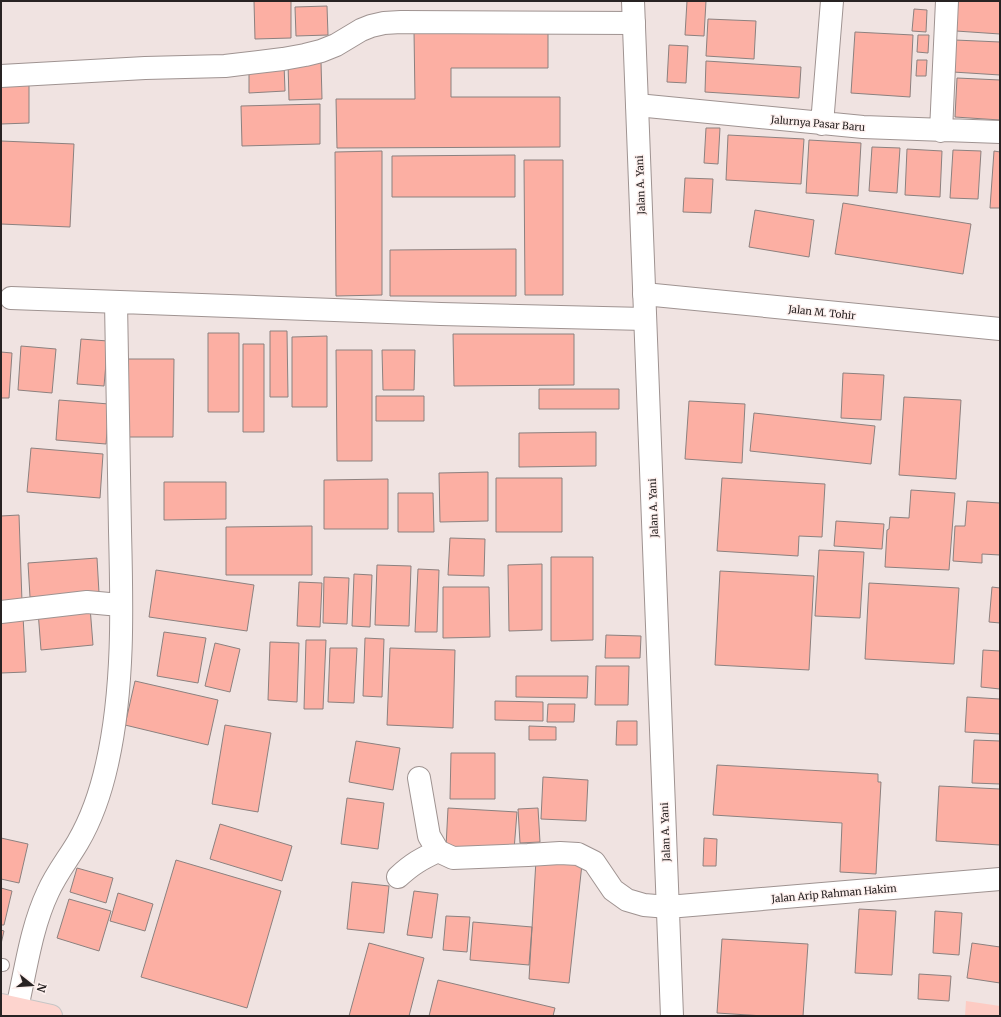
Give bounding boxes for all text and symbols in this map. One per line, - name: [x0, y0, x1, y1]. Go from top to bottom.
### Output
- street label: Jalurnya Pasar Baru: [769, 113, 866, 134]
- street label: Jalan A. Yani: [633, 155, 648, 216]
- street label: Jalan M. Tohir: [787, 302, 857, 323]
- street label: Jalan A. Yani: [646, 478, 661, 539]
- street label: Jalan A. Yani: [658, 802, 673, 863]
- street label: Jalan Arip Rahman Hakim: [770, 882, 897, 906]
- north arrow: [12, 965, 52, 1005]
- text: N: [34, 982, 50, 994]

